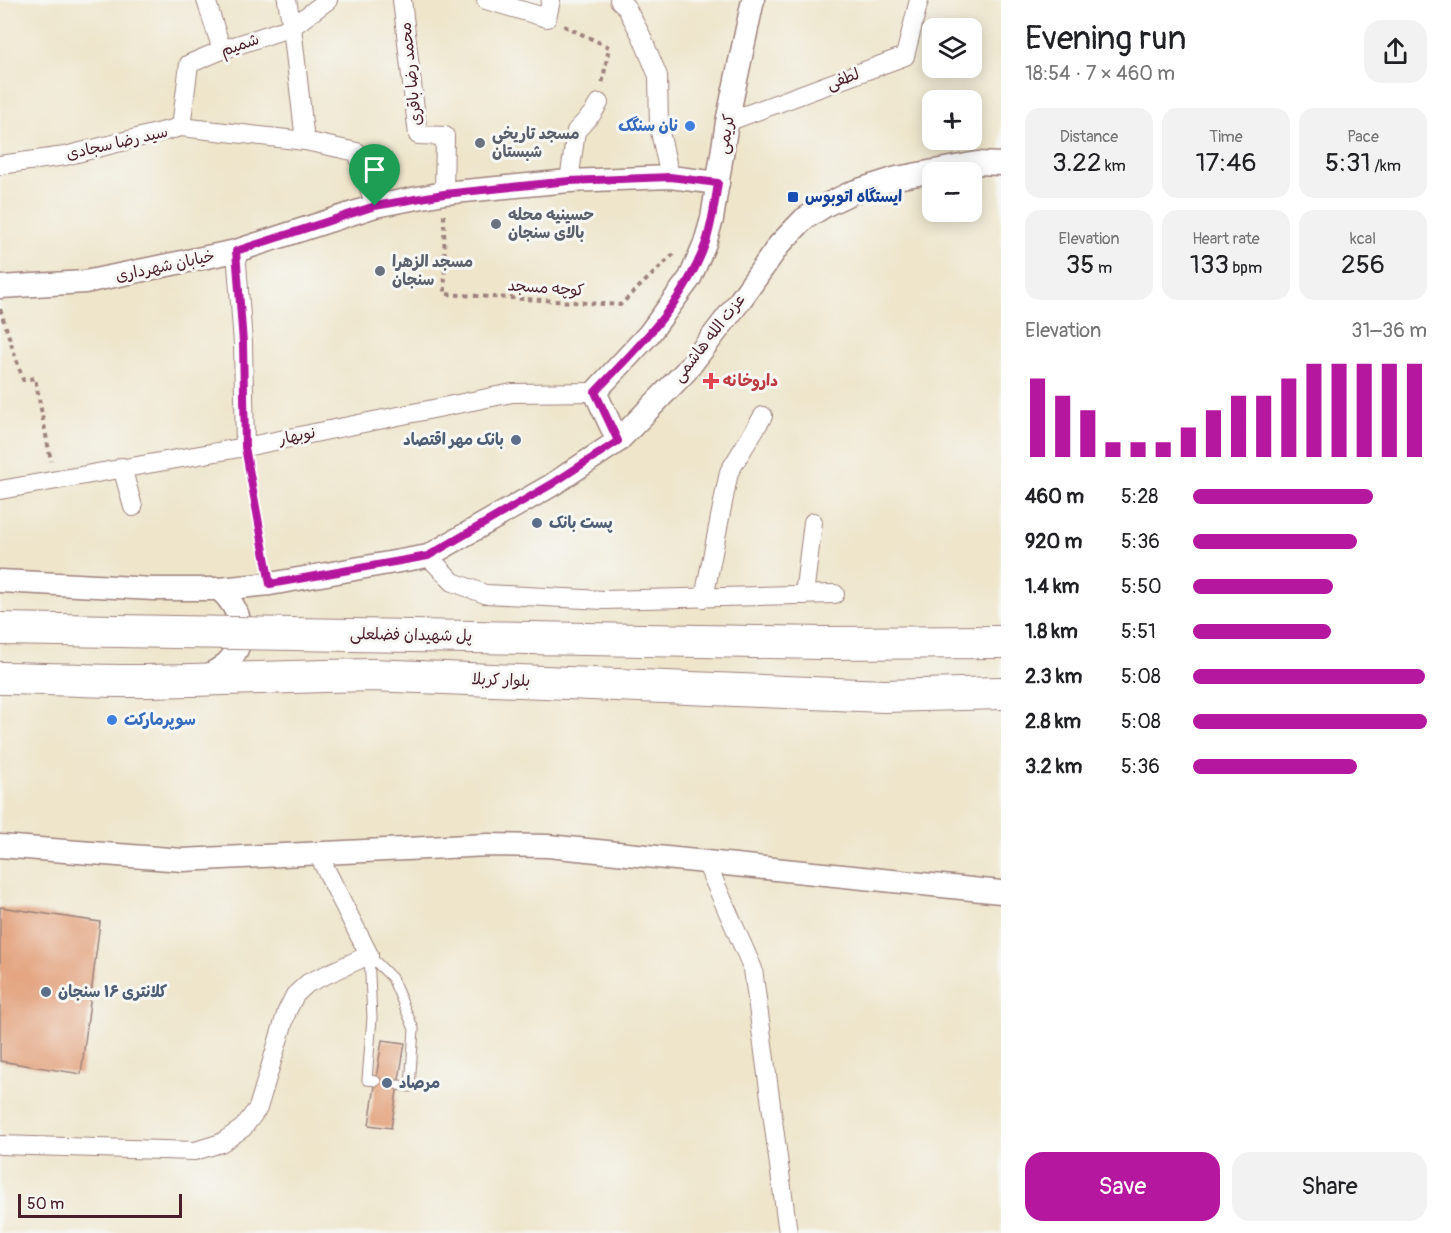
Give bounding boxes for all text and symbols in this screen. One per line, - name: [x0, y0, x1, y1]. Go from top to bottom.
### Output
- map controls: [922, 18, 982, 222]
- button: layers: [922, 18, 982, 78]
- text: Evening run: [1025, 18, 1186, 59]
- button: share: [1364, 20, 1427, 83]
- street label: محمد رضا باقری: [396, 21, 426, 127]
- street label: شمیم: [218, 29, 263, 63]
- text: 18:54 · 7 × 460 m: [1025, 61, 1175, 86]
- street label: لطفی: [824, 64, 862, 94]
- button: +: [922, 90, 982, 150]
- street label: کریمی: [713, 112, 739, 156]
- place label: نان سنگک: [618, 116, 678, 136]
- marker: نان سنگک: [683, 119, 697, 133]
- street label: سید رضا سجادی: [64, 122, 170, 164]
- place label: مسجد تاریخی شبستان: [492, 124, 580, 162]
- text: Distance: [1060, 127, 1118, 147]
- text: Time: [1209, 127, 1243, 147]
- text: Pace: [1347, 127, 1379, 147]
- marker: مسجد تاریخی شبستان: [473, 136, 487, 150]
- pin: [349, 144, 400, 206]
- text: 3.22: [1052, 147, 1101, 179]
- text: 17:46: [1195, 147, 1257, 179]
- text: 5:31: [1325, 147, 1371, 179]
- icon: arrive: [358, 153, 391, 186]
- text: km: [1101, 156, 1126, 176]
- text: /km: [1371, 156, 1401, 176]
- button: −: [922, 162, 982, 222]
- place label: ایستگاه اتوبوس: [805, 187, 902, 207]
- marker: ایستگاه اتوبوس: [786, 190, 800, 204]
- place label: حسینیه محله بالای سنجان: [508, 205, 594, 243]
- marker: حسینیه محله بالای سنجان: [489, 217, 503, 231]
- text: Elevation: [1059, 229, 1119, 249]
- text: Heart rate: [1192, 229, 1260, 249]
- text: kcal: [1350, 229, 1376, 249]
- street label: خیابان شهرداری: [114, 246, 216, 286]
- text: 35: [1066, 249, 1094, 281]
- text: 133: [1190, 249, 1229, 281]
- text: 256: [1341, 249, 1385, 281]
- place label: مسجد الزهرا سنجان: [392, 252, 473, 290]
- text: m: [1094, 258, 1112, 278]
- text: bpm: [1229, 258, 1262, 278]
- marker: مسجد الزهرا سنجان: [373, 264, 387, 278]
- street label: کوچه مسجد: [507, 275, 585, 301]
- street label: عزت الله هاشمی: [668, 290, 750, 386]
- text: Elevation: [1025, 318, 1101, 343]
- text: 31–36 m: [1351, 318, 1427, 343]
- place label: داروخانه: [723, 371, 778, 392]
- marker: داروخانه: [704, 374, 718, 388]
- street label: نوبهار: [276, 422, 317, 450]
- place label: بانک مهر اقتصاد: [403, 430, 504, 450]
- marker: بانک مهر اقتصاد: [509, 433, 523, 447]
- text: 460 m: [1025, 484, 1084, 509]
- text: 5:28: [1121, 484, 1158, 509]
- place label: پست بانک: [549, 513, 613, 533]
- marker: پست بانک: [530, 516, 544, 530]
- text: 920 m: [1025, 529, 1082, 554]
- text: 5:36: [1121, 529, 1160, 554]
- text: 1.4 km: [1025, 574, 1079, 599]
- text: 5:50: [1121, 574, 1162, 599]
- text: 1.8 km: [1025, 619, 1078, 644]
- text: 5:51: [1121, 619, 1156, 644]
- street label: پل شهیدان فضلعلی: [350, 624, 472, 646]
- text: 2.3 km: [1025, 664, 1082, 689]
- text: 5:08: [1121, 664, 1161, 689]
- street label: بلوار کربلا: [471, 669, 531, 691]
- text: 2.8 km: [1025, 709, 1081, 734]
- text: 5:08: [1121, 709, 1161, 734]
- place label: سوپرمارکت: [124, 710, 196, 730]
- marker: سوپرمارکت: [105, 713, 119, 727]
- text: 3.2 km: [1025, 754, 1082, 779]
- text: 5:36: [1121, 754, 1160, 779]
- place label: کلانتری ۱۶ سنجان: [58, 982, 167, 1002]
- marker: کلانتری ۱۶ سنجان: [39, 985, 53, 999]
- place label: مرصاد: [399, 1073, 440, 1093]
- marker: مرصاد: [380, 1076, 394, 1090]
- button: Save: [1025, 1152, 1220, 1221]
- button: Share: [1232, 1152, 1427, 1221]
- scale bar: [18, 1191, 182, 1218]
- text: 50 m: [27, 1194, 64, 1214]

